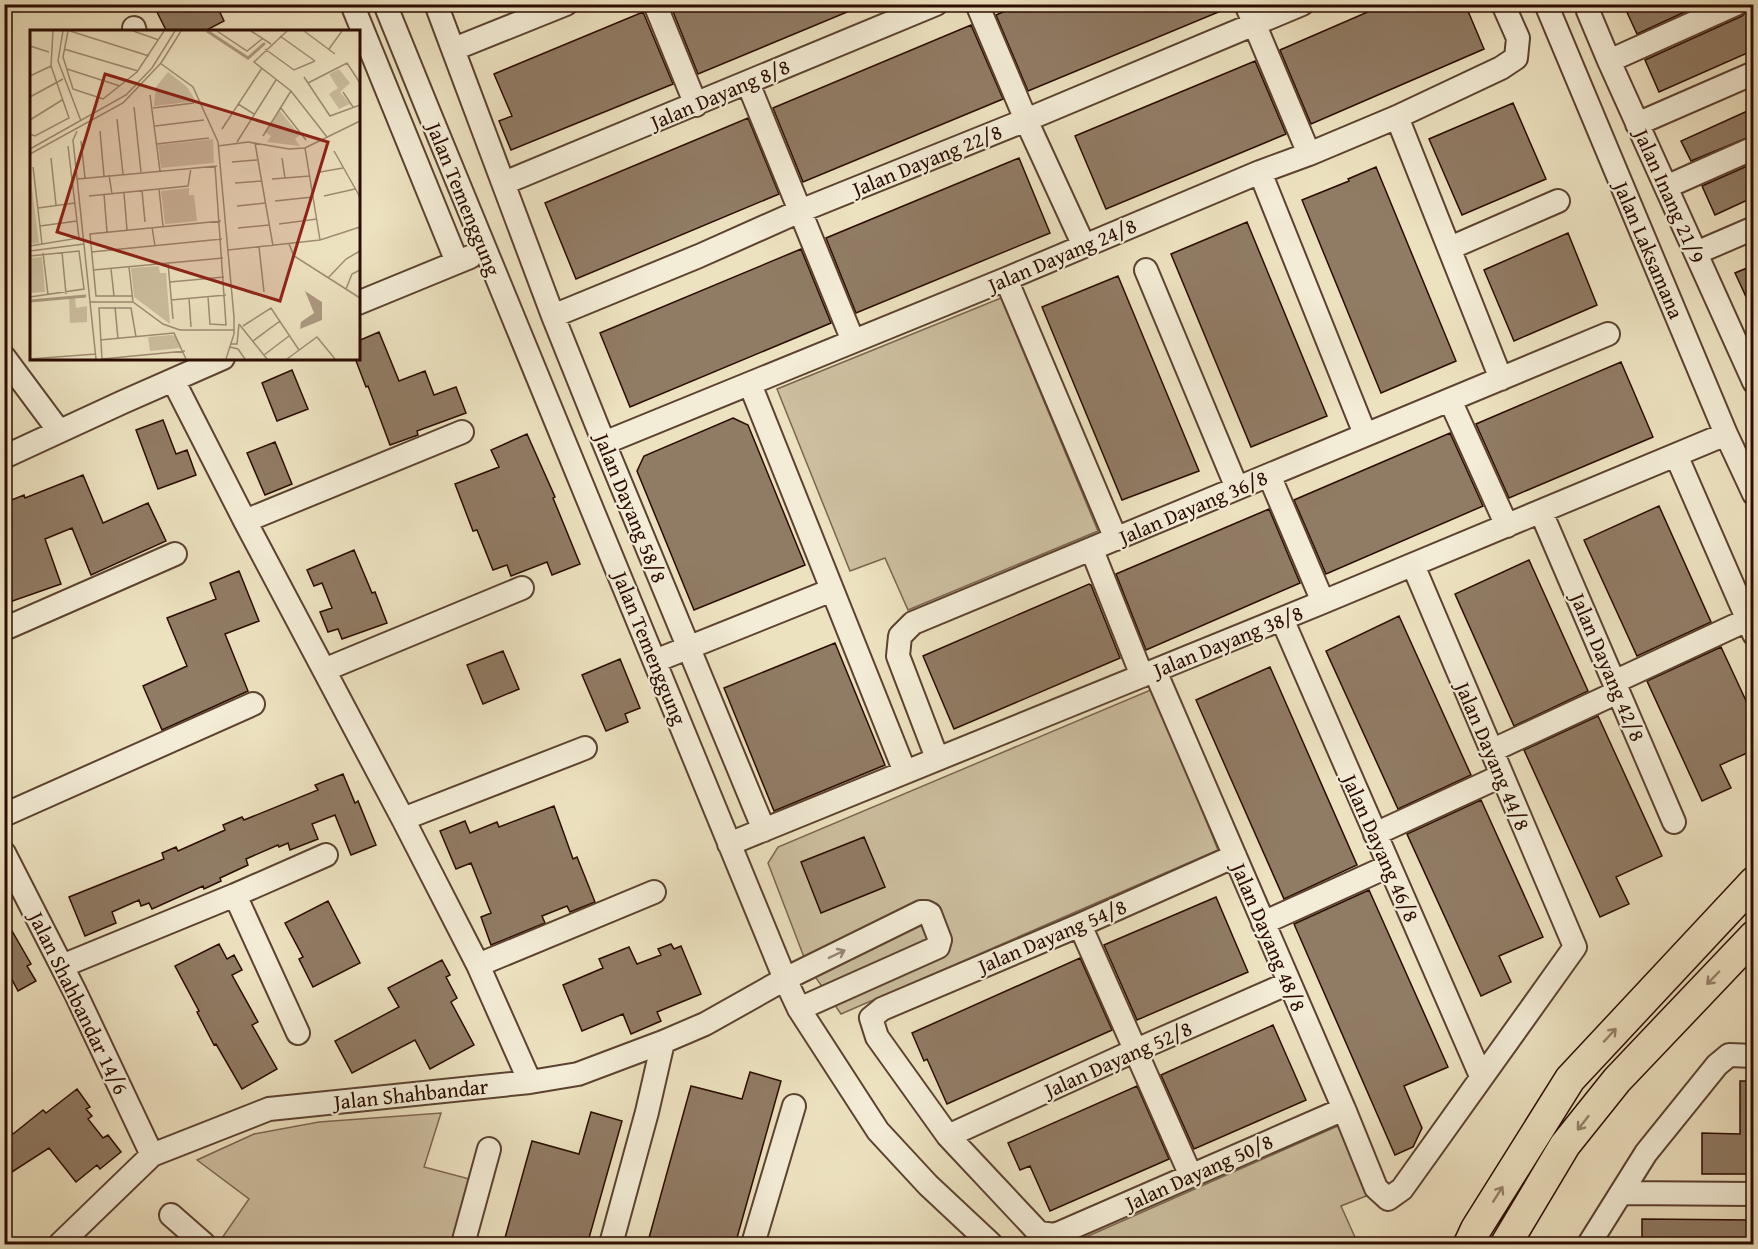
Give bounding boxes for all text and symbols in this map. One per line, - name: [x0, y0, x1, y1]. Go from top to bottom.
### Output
- inset map: [30, 30, 360, 360]
- street label: Jalan Dayang 8/8: [643, 51, 794, 138]
- street label: Jalan Temenggung: [418, 115, 509, 281]
- street label: Jalan Dayang 22/8: [845, 116, 1006, 205]
- street label: Jalan Inang 21/9: [1625, 121, 1713, 268]
- street label: Jalan Laksamana: [1605, 174, 1692, 324]
- street label: Jalan Dayang 24/8: [980, 210, 1141, 301]
- street label: Jalan Dayang 58/8: [586, 426, 675, 587]
- street label: Jalan Dayang 36/8: [1111, 462, 1272, 553]
- street label: Jalan Temenggung: [604, 564, 695, 730]
- street label: Jalan Dayang 42/8: [1562, 585, 1653, 746]
- street label: Jalan Dayang 38/8: [1146, 597, 1307, 686]
- street label: Jalan Dayang 44/8: [1447, 674, 1538, 835]
- street label: Jalan Dayang 46/8: [1333, 766, 1427, 927]
- street label: Jalan Dayang 48/8: [1223, 855, 1314, 1016]
- street label: Jalan Dayang 54/8: [970, 891, 1131, 982]
- street label: Jalan Shahbandar 14/6: [20, 904, 137, 1100]
- one-way arrow: [828, 947, 846, 959]
- one-way arrow: [1706, 971, 1720, 986]
- street label: Jalan Dayang 52/8: [1036, 1013, 1197, 1107]
- one-way arrow: [1603, 1028, 1617, 1043]
- street label: Jalan Shahbandar: [329, 1070, 490, 1118]
- one-way arrow: [1576, 1115, 1589, 1131]
- street label: Jalan Dayang 50/8: [1117, 1126, 1278, 1220]
- one-way arrow: [1492, 1186, 1504, 1203]

